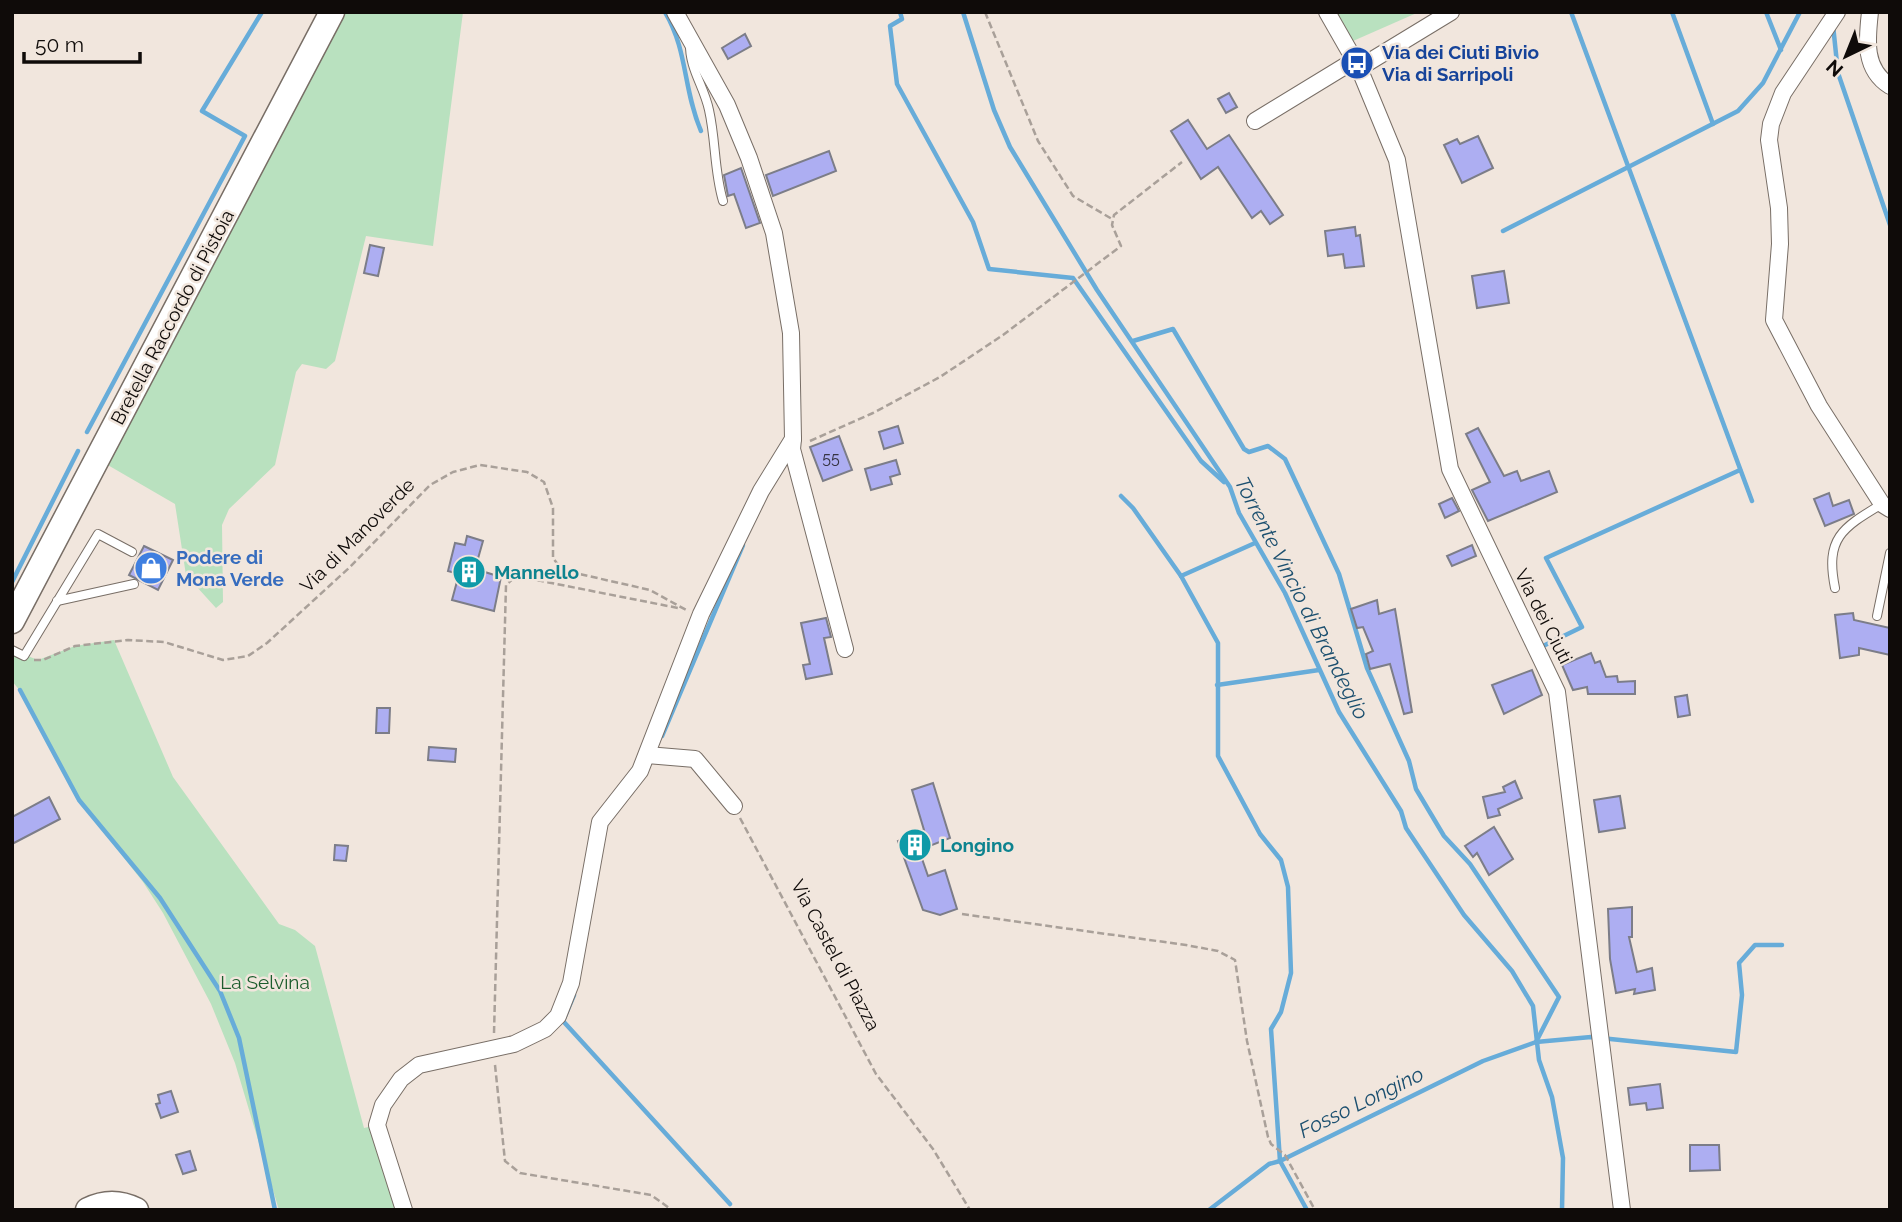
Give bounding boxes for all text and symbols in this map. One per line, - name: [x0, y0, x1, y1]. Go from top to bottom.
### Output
- scale bar: [24, 21, 140, 65]
- north arrow: [1811, 21, 1881, 91]
- text: 50 m: [35, 32, 84, 57]
- place label: Via dei Ciuti Bivio Via di Sarripoli: [1382, 41, 1539, 85]
- bus stop icon: Via dei Ciuti Bivio Via di Sarripoli: [1338, 44, 1376, 82]
- text: N: [1822, 55, 1847, 81]
- street label: Bretella Raccordo di Pistoia: [106, 206, 238, 428]
- house number: 55: [822, 449, 840, 468]
- water label: Torrente Vincio di Brandeglio: [1230, 472, 1374, 724]
- street label: Via di Manoverde: [295, 473, 419, 597]
- place label: Podere di Mona Verde: [176, 546, 284, 590]
- shop icon: Podere di Mona Verde: [132, 549, 170, 587]
- building icon: Mannello: [450, 553, 488, 591]
- place label: Mannello: [494, 561, 579, 583]
- street label: Via dei Ciuti: [1511, 565, 1577, 667]
- building icon: Longino: [896, 826, 934, 864]
- place label: Longino: [940, 834, 1014, 856]
- street label: Via Castel di Piazza: [787, 876, 885, 1034]
- park label: La Selvina: [220, 971, 310, 993]
- water label: Fosso Longino: [1294, 1061, 1428, 1143]

